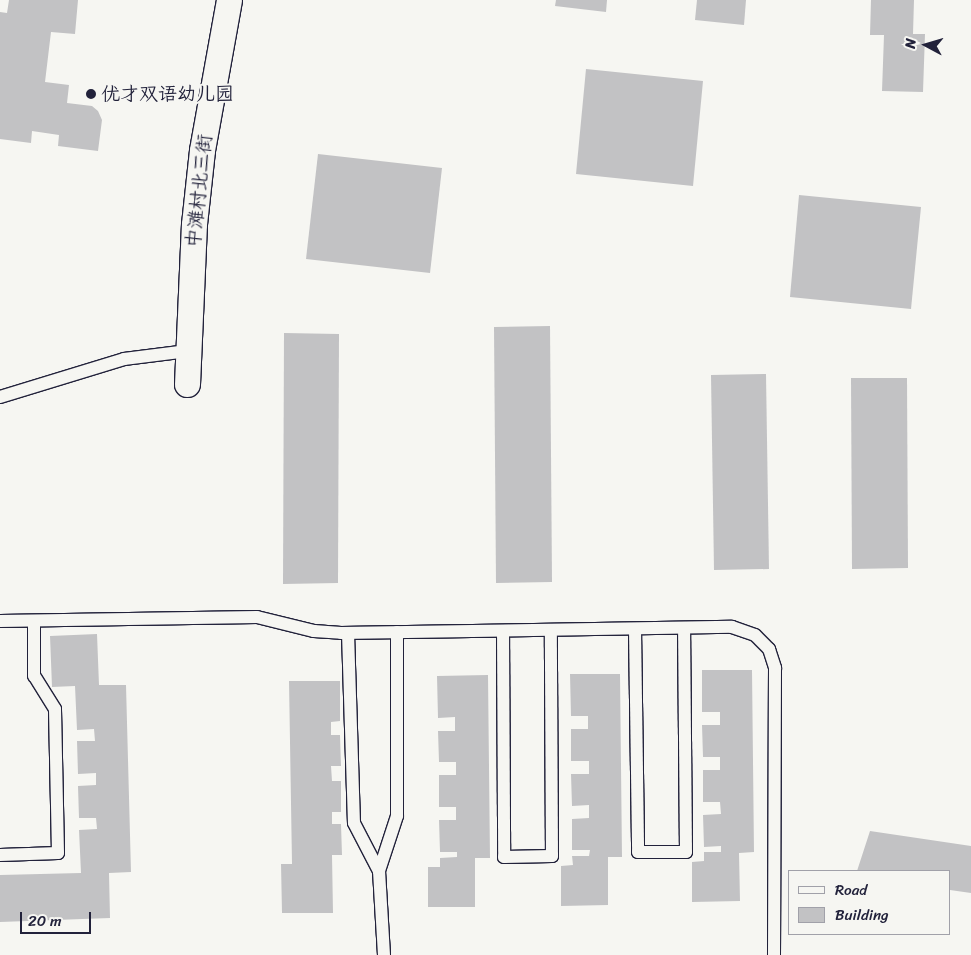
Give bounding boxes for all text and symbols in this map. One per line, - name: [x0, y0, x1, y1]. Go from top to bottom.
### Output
- north arrow: [901, 20, 951, 70]
- text: N: [898, 37, 924, 50]
- place label: 优才双语幼儿园: [101, 83, 234, 105]
- marker: 优才双语幼儿园: [85, 88, 97, 100]
- street label: 中滩村北三街: [182, 133, 216, 249]
- legend: [788, 870, 951, 935]
- text: Road: [835, 877, 867, 903]
- scale bar: [22, 902, 94, 934]
- text: Building: [835, 902, 889, 928]
- text: 20 m: [28, 908, 62, 934]

